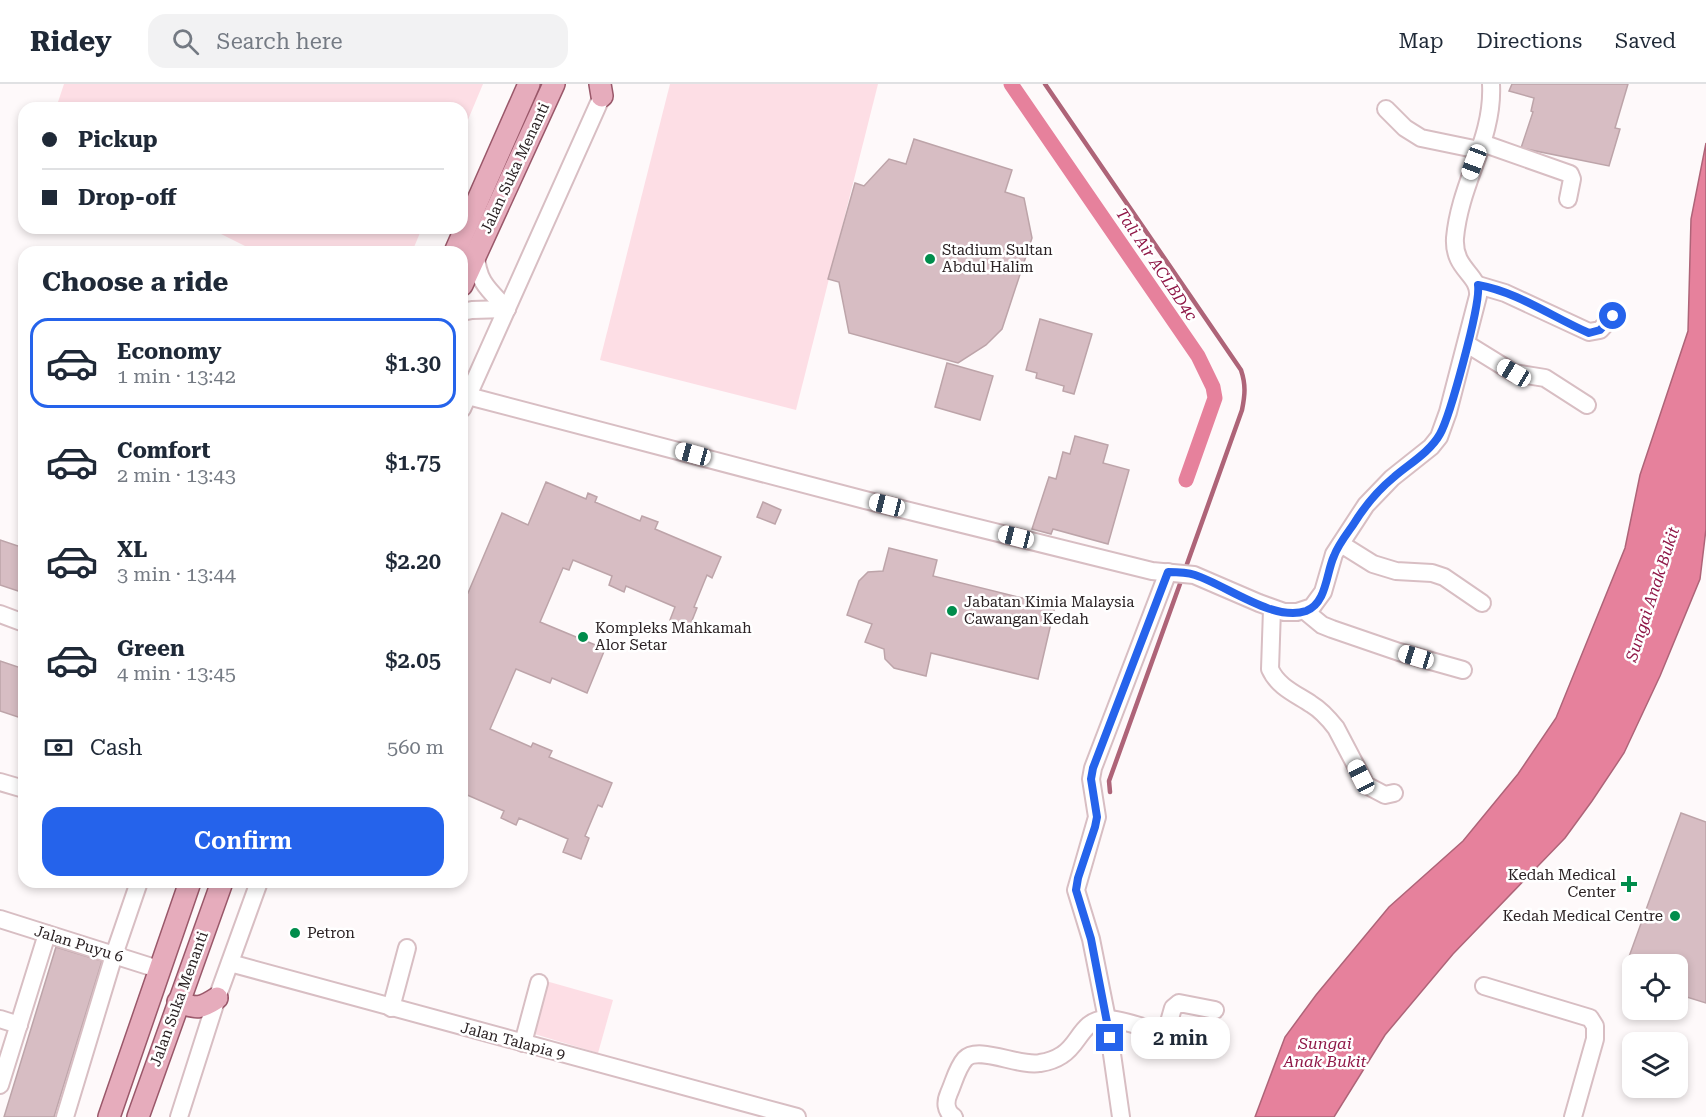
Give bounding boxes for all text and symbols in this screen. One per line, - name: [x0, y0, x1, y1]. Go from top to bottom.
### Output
- search box: [148, 14, 568, 68]
- text: Ridey: [30, 25, 112, 58]
- icon: search: [169, 25, 202, 58]
- text: Search here: [217, 29, 343, 54]
- text: Map: [1399, 29, 1443, 53]
- text: Directions: [1476, 29, 1582, 53]
- text: Saved: [1615, 29, 1676, 53]
- street label: Jalan Suka Menanti: [477, 100, 553, 236]
- text: Pickup: [78, 127, 158, 152]
- car: [1459, 142, 1489, 182]
- text: Drop-off: [78, 185, 176, 210]
- water label: Tali Air ACLBD4c: [1112, 204, 1202, 325]
- place label: Stadium Sultan Abdul Halim: [942, 241, 1053, 276]
- marker: Stadium Sultan Abdul Halim: [923, 252, 937, 266]
- text: Choose a ride: [42, 266, 228, 298]
- route start: [1599, 302, 1626, 329]
- icon: car: [45, 336, 99, 390]
- text: Economy: [117, 339, 221, 364]
- text: $1.30: [385, 351, 441, 376]
- car: [1494, 356, 1534, 390]
- text: 1 min · 13:42: [117, 364, 236, 388]
- icon: car: [45, 435, 99, 489]
- text: Comfort: [117, 438, 210, 463]
- car: [673, 441, 713, 467]
- text: $1.75: [385, 450, 441, 475]
- text: 2 min · 13:43: [117, 463, 236, 487]
- car: [867, 492, 907, 518]
- car: [996, 524, 1036, 550]
- water label: Sungai Anak Bukit: [1621, 524, 1683, 665]
- icon: car: [45, 534, 99, 588]
- text: XL: [117, 537, 147, 562]
- text: $2.20: [385, 549, 441, 574]
- text: 3 min · 13:44: [117, 562, 236, 586]
- place label: Jabatan Kimia Malaysia Cawangan Kedah: [964, 593, 1134, 628]
- marker: Jabatan Kimia Malaysia Cawangan Kedah: [945, 604, 959, 618]
- place label: Kompleks Mahkamah Alor Setar: [595, 619, 752, 654]
- marker: Kompleks Mahkamah Alor Setar: [576, 630, 590, 644]
- icon: car: [45, 633, 99, 687]
- text: Green: [117, 636, 185, 661]
- car: [1396, 643, 1436, 671]
- text: $2.05: [385, 648, 441, 673]
- text: 4 min · 13:45: [117, 661, 236, 685]
- icon: cash: [42, 731, 75, 764]
- text: Cash: [90, 735, 142, 760]
- text: 560 m: [387, 735, 444, 759]
- car: [1345, 757, 1377, 797]
- button: Confirm: [42, 807, 444, 876]
- place label: Kedah Medical Center: [1508, 866, 1616, 901]
- marker: Kedah Medical Center: [1620, 875, 1638, 893]
- place label: Kedah Medical Centre: [1502, 907, 1663, 925]
- marker: Kedah Medical Centre: [1668, 909, 1682, 923]
- street label: Jalan Puyu 6: [32, 922, 126, 966]
- place label: Petron: [307, 924, 355, 942]
- marker: Petron: [288, 926, 302, 940]
- street label: Jalan Suka Menanti: [146, 929, 212, 1069]
- map controls: [1622, 954, 1688, 1098]
- button: locate: [1622, 954, 1688, 1020]
- callout: 2 min: [1131, 1017, 1230, 1059]
- street label: Jalan Talapia 9: [459, 1018, 567, 1064]
- route end: [1096, 1024, 1123, 1051]
- text: 2 min: [1153, 1026, 1208, 1050]
- button: layers: [1622, 1032, 1688, 1098]
- water label: Sungai Anak Bukit: [1283, 1034, 1366, 1071]

